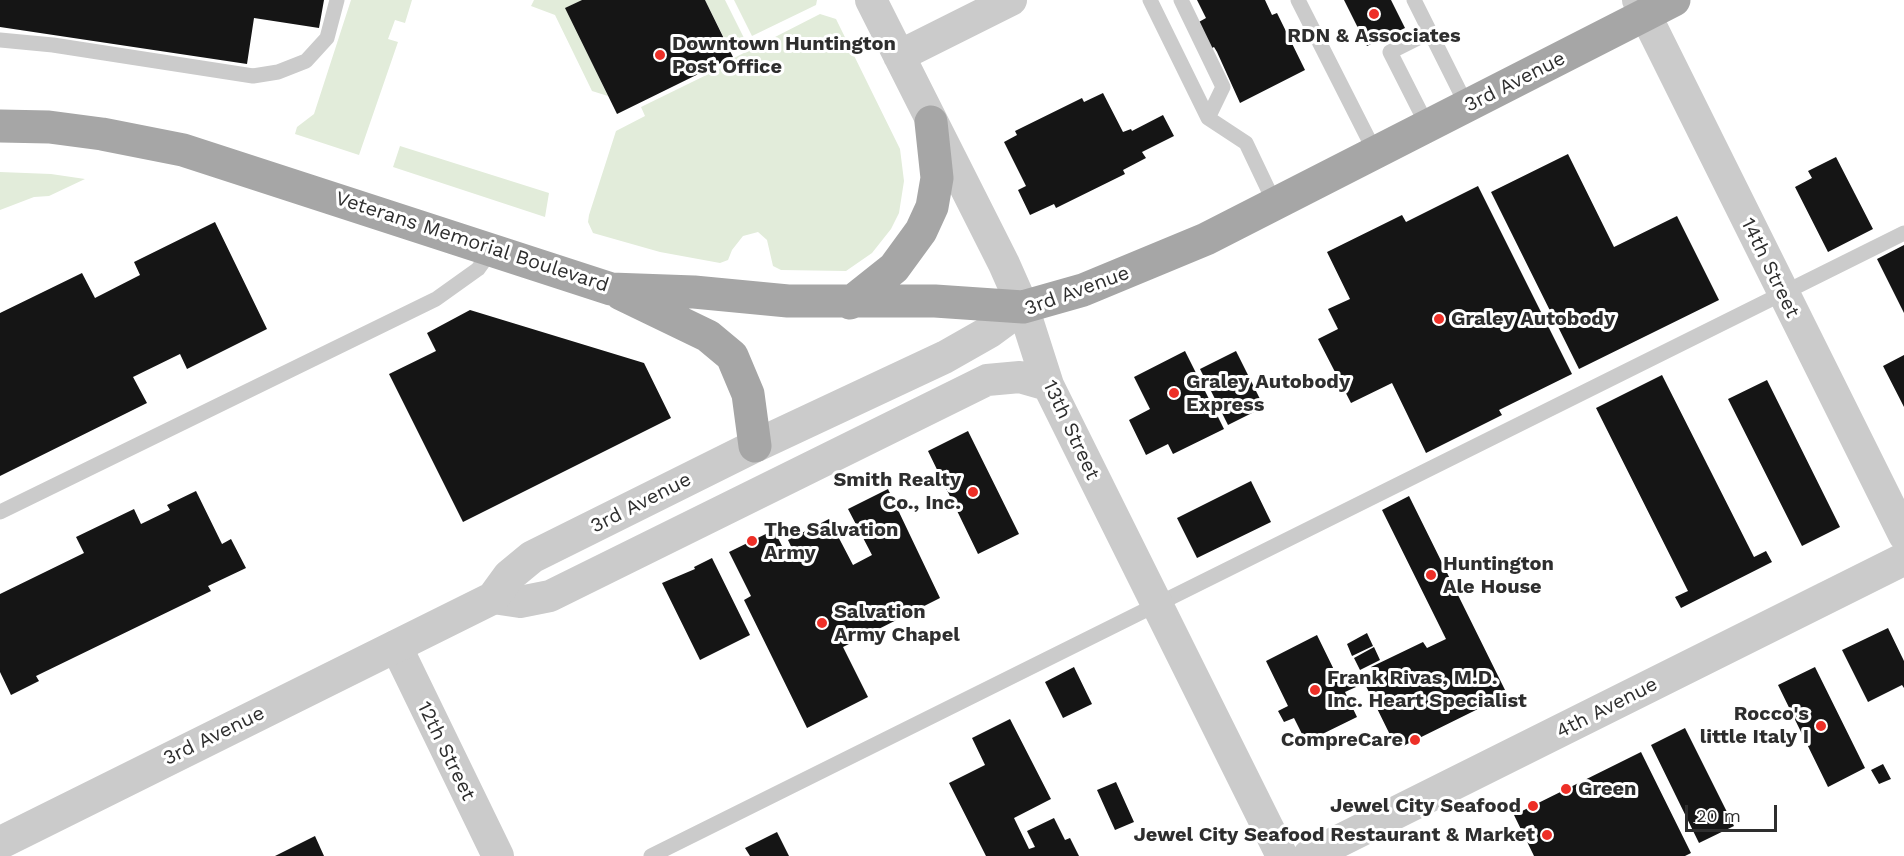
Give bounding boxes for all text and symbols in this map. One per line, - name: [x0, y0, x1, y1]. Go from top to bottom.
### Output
- marker: RDN & Associates: [1367, 7, 1381, 21]
- place label: RDN & Associates: [1287, 24, 1461, 48]
- place label: Downtown Huntington Post Office: [672, 32, 896, 79]
- street label: 3rd Avenue: [1461, 46, 1569, 118]
- marker: Downtown Huntington Post Office: [653, 48, 667, 62]
- street label: Veterans Memorial Boulevard: [332, 186, 612, 298]
- street label: 14th Street: [1736, 214, 1804, 322]
- street label: 3rd Avenue: [1021, 261, 1133, 321]
- place label: Graley Autobody: [1451, 307, 1615, 331]
- marker: Graley Autobody: [1432, 312, 1446, 326]
- place label: Graley Autobody Express: [1186, 370, 1350, 417]
- street label: 13th Street: [1037, 376, 1105, 484]
- marker: Graley Autobody Express: [1167, 386, 1181, 400]
- street label: 3rd Avenue: [587, 467, 695, 539]
- place label: Smith Realty Co., Inc.: [833, 468, 961, 515]
- marker: Smith Realty Co., Inc.: [966, 485, 980, 499]
- place label: The Salvation Army: [764, 518, 898, 565]
- marker: The Salvation Army: [745, 534, 759, 548]
- place label: Huntington Ale House: [1443, 552, 1554, 599]
- marker: Huntington Ale House: [1424, 568, 1438, 582]
- place label: Salvation Army Chapel: [834, 600, 960, 647]
- marker: Salvation Army Chapel: [815, 616, 829, 630]
- place label: Frank Rivas, M.D. Inc. Heart Specialist: [1327, 666, 1527, 713]
- street label: 4th Avenue: [1552, 672, 1662, 744]
- marker: Frank Rivas, M.D. Inc. Heart Specialist: [1308, 683, 1322, 697]
- street label: 12th Street: [412, 698, 480, 804]
- street label: 3rd Avenue: [159, 701, 269, 771]
- place label: Rocco's little Italy I: [1700, 702, 1809, 749]
- marker: Rocco's little Italy I: [1814, 719, 1828, 733]
- place label: CompreCare: [1281, 728, 1403, 752]
- marker: CompreCare: [1408, 733, 1422, 747]
- place label: Green: [1578, 777, 1636, 801]
- marker: Green: [1559, 782, 1573, 796]
- scale bar: [1688, 793, 1780, 831]
- place label: Jewel City Seafood: [1330, 794, 1521, 818]
- marker: Jewel City Seafood: [1526, 799, 1540, 813]
- text: 20 m: [1696, 805, 1741, 826]
- place label: Jewel City Seafood Restaurant & Market: [1134, 823, 1535, 847]
- marker: Jewel City Seafood Restaurant & Market: [1540, 828, 1554, 842]

